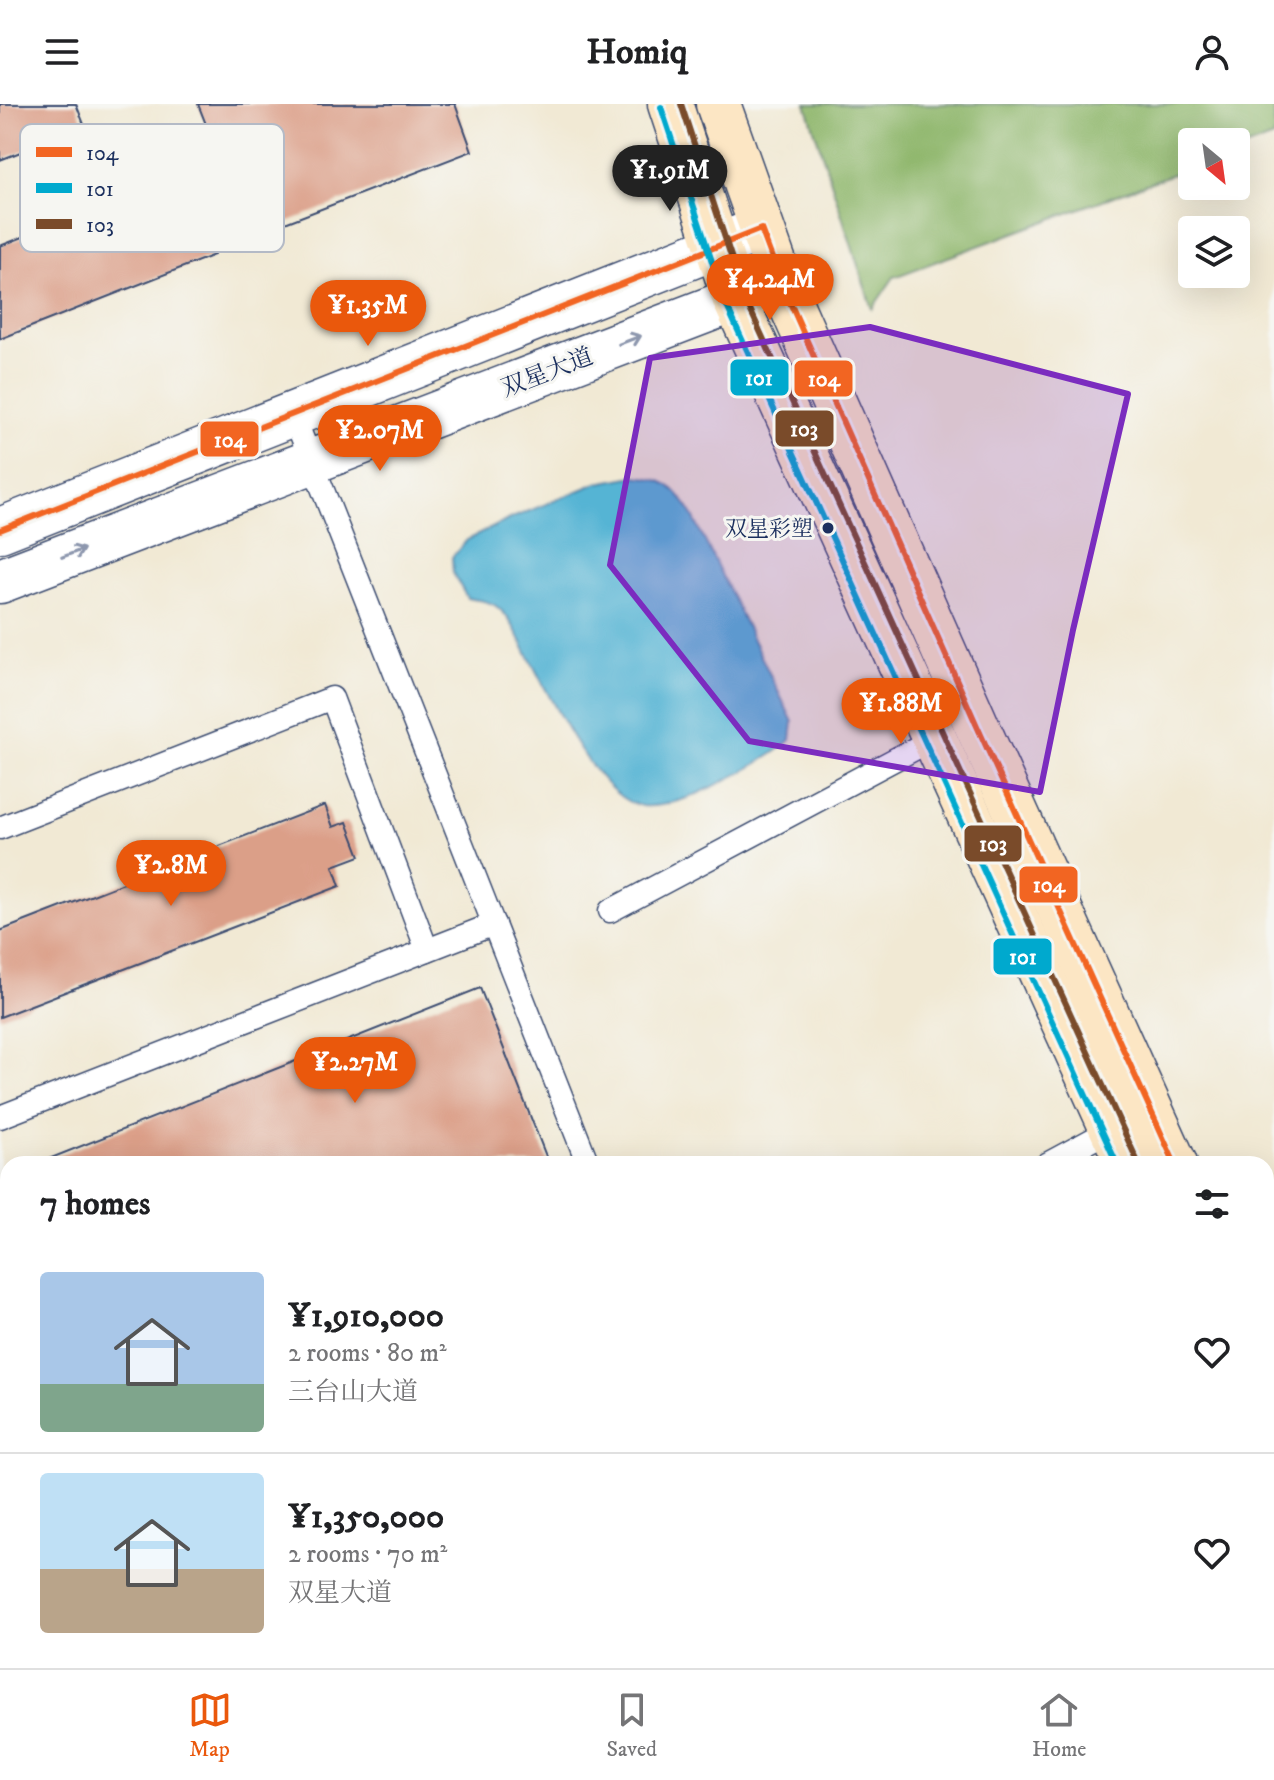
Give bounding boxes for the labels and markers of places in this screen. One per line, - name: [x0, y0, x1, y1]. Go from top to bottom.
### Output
- pin: ¥1.91M: [605, 145, 735, 213]
- pin: ¥4.24M: [705, 254, 835, 322]
- pin: ¥1.35M: [303, 280, 433, 348]
- pin: ¥2.07M: [315, 405, 445, 473]
- place label: 双星彩塑: [725, 516, 813, 543]
- marker: 双星彩塑: [820, 520, 836, 536]
- pin: ¥1.88M: [836, 678, 966, 746]
- pin: ¥2.8M: [115, 840, 227, 908]
- pin: ¥2.27M: [290, 1037, 420, 1105]

